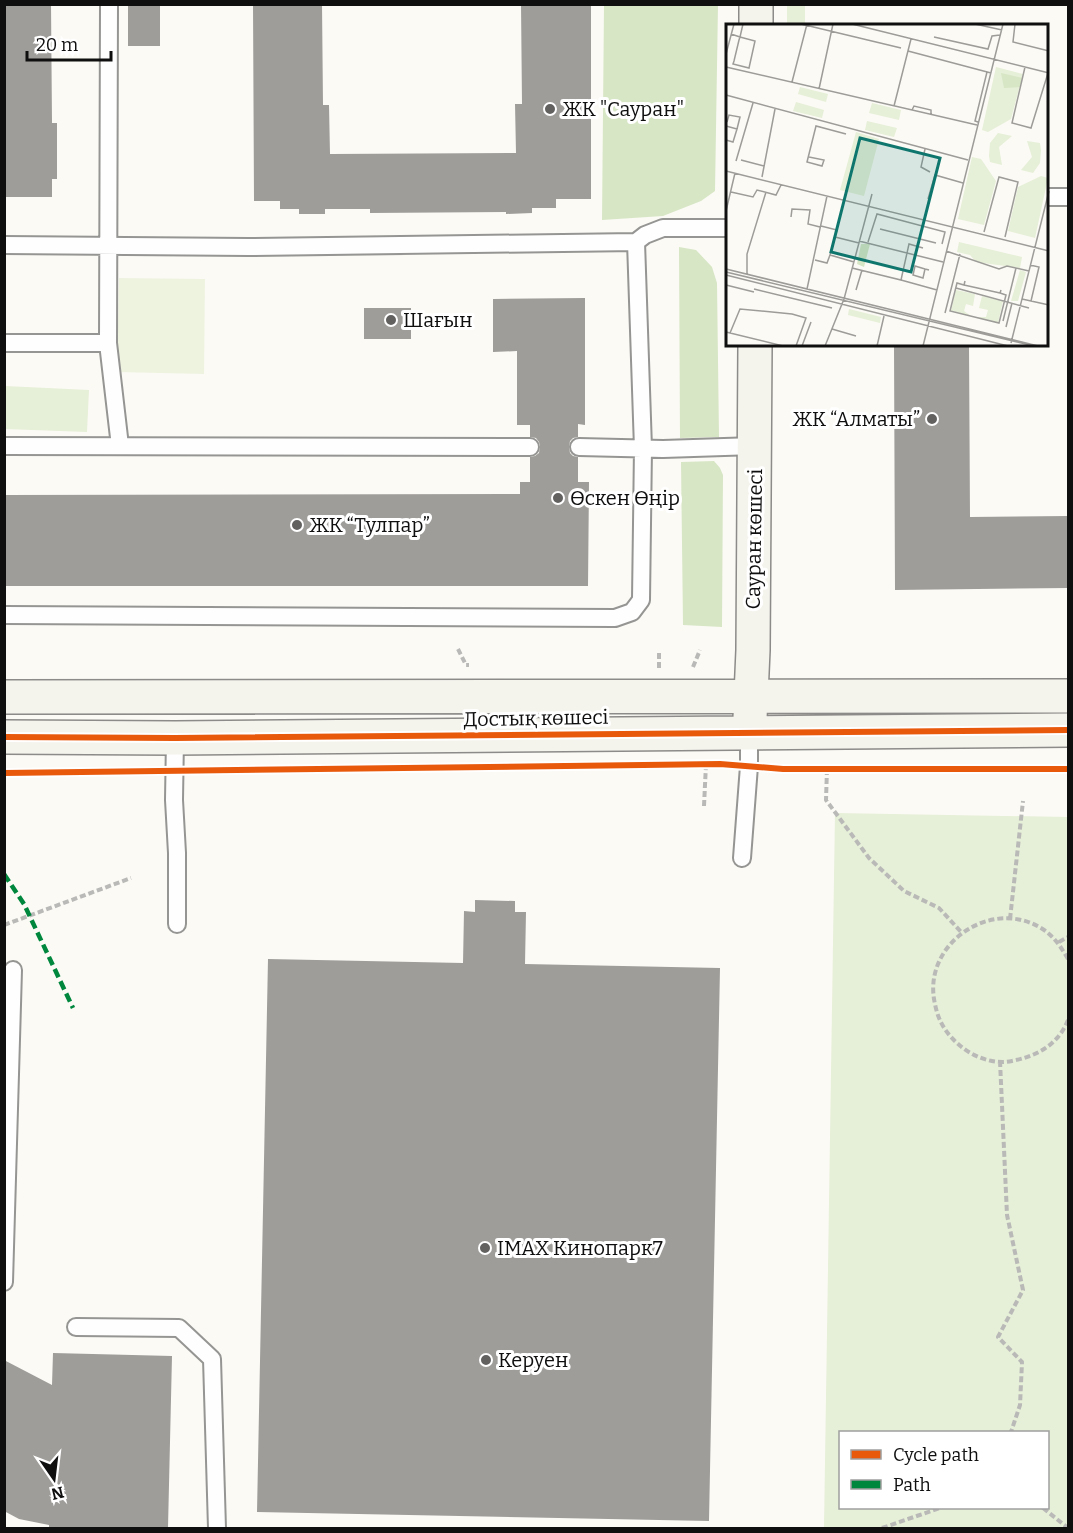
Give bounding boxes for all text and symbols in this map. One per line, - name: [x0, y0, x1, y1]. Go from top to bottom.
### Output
- scale bar: [27, 24, 111, 62]
- inset map: [726, 24, 1049, 346]
- text: 20 m: [36, 34, 78, 56]
- place label: ЖК "Сауран": [562, 97, 684, 121]
- marker: ЖК "Сауран": [543, 102, 557, 116]
- place label: Шағын: [403, 308, 472, 332]
- marker: Шағын: [384, 313, 398, 327]
- place label: ЖК “Алматы”: [792, 407, 920, 431]
- marker: ЖК “Алматы”: [925, 412, 939, 426]
- street label: Сауран көшесі: [741, 468, 767, 610]
- place label: Өскен Өңір: [570, 486, 680, 510]
- marker: Өскен Өңір: [551, 491, 565, 505]
- place label: ЖК “Тулпар”: [309, 513, 430, 537]
- marker: ЖК “Тулпар”: [290, 518, 304, 532]
- street label: Достық көшесі: [463, 705, 609, 731]
- place label: IMAX Кинопарк7: [497, 1236, 663, 1260]
- marker: IMAX Кинопарк7: [478, 1241, 492, 1255]
- place label: Керуен: [498, 1348, 568, 1372]
- marker: Керуен: [479, 1353, 493, 1367]
- legend: [839, 1431, 1049, 1509]
- text: Cycle path: [893, 1444, 979, 1466]
- north arrow: [24, 1449, 84, 1509]
- text: Path: [893, 1474, 931, 1496]
- text: N: [49, 1482, 66, 1504]

